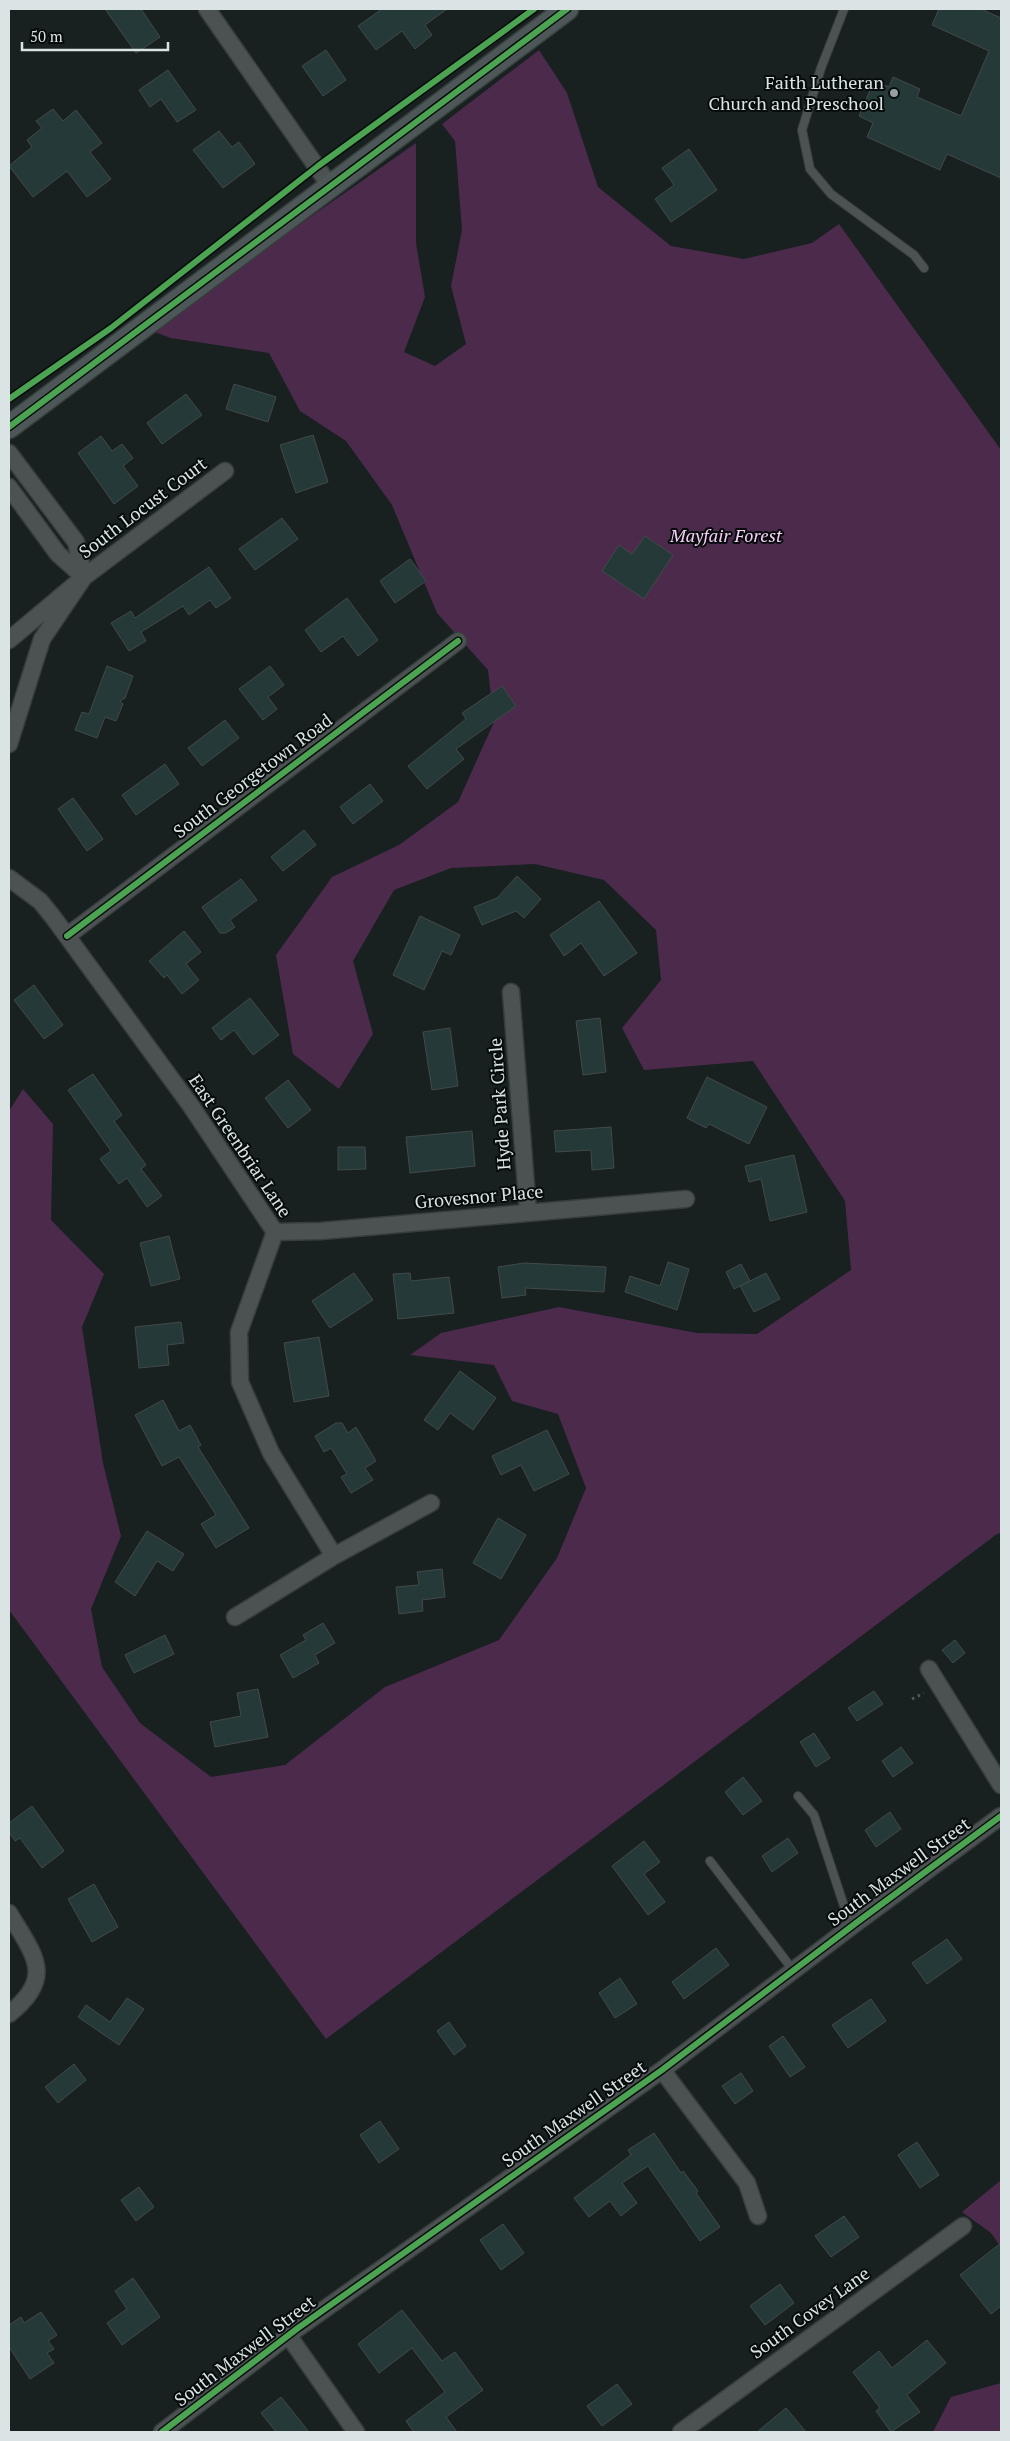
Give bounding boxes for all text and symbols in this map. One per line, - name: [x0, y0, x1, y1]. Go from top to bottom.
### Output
- scale bar: [22, 20, 169, 52]
- text: 50 m: [30, 26, 63, 46]
- place label: Faith Lutheran Church and Preschool: [708, 70, 884, 115]
- marker: Faith Lutheran Church and Preschool: [888, 87, 900, 99]
- street label: South Locust Court: [74, 451, 211, 563]
- park label: Mayfair Forest: [669, 523, 783, 547]
- street label: South Georgetown Road: [168, 708, 337, 843]
- street label: Hyde Park Circle: [482, 1037, 516, 1171]
- street label: East Greenbriar Lane: [184, 1069, 298, 1222]
- street label: Grovesnor Place: [414, 1178, 544, 1214]
- street label: South Maxwell Street: [822, 1811, 975, 1931]
- street label: South Maxwell Street: [497, 2054, 651, 2172]
- street label: South Covey Lane: [745, 2261, 874, 2364]
- street label: South Maxwell Street: [169, 2289, 320, 2411]

